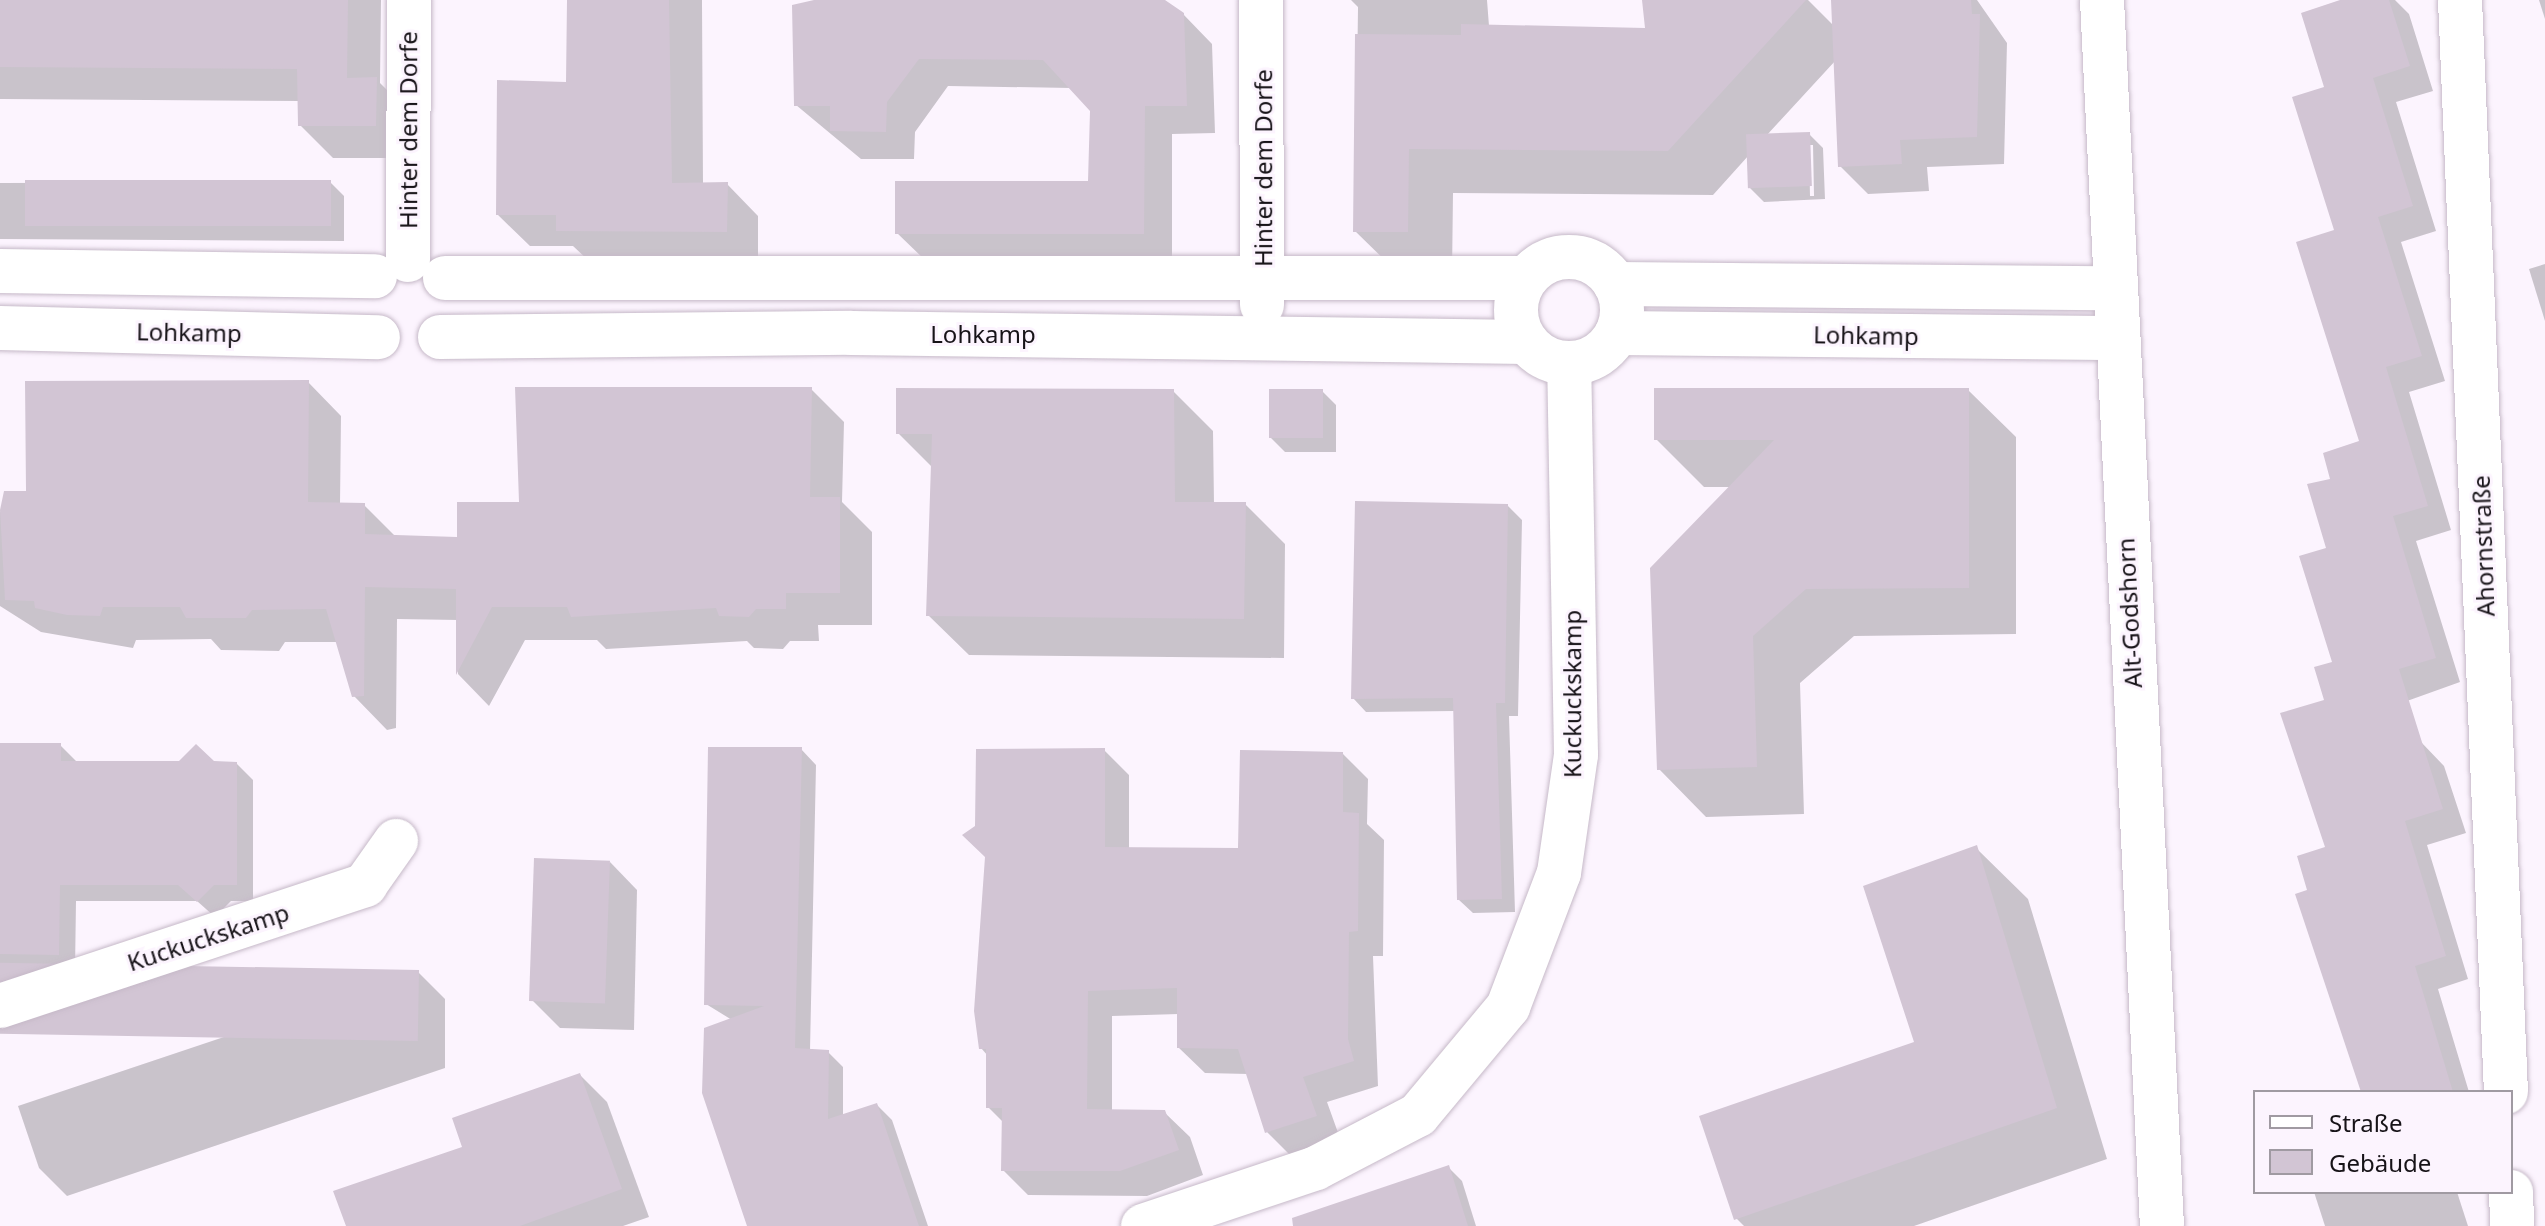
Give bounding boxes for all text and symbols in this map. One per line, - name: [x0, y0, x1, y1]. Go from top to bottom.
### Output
- street label: Hinter dem Dorfe: [394, 31, 422, 229]
- street label: Hinter dem Dorfe: [1249, 69, 1277, 267]
- street label: Lohkamp: [136, 317, 242, 347]
- street label: Lohkamp: [930, 320, 1036, 348]
- street label: Lohkamp: [1813, 320, 1919, 350]
- street label: Ahornstraße: [2466, 475, 2500, 617]
- street label: Alt-Godshorn: [2111, 537, 2147, 689]
- street label: Kuckuckskamp: [1558, 610, 1586, 778]
- street label: Kuckuckskamp: [124, 897, 292, 977]
- legend: [2253, 1090, 2513, 1194]
- text: Straße: [2329, 1106, 2402, 1139]
- text: Gebäude: [2329, 1146, 2431, 1179]

